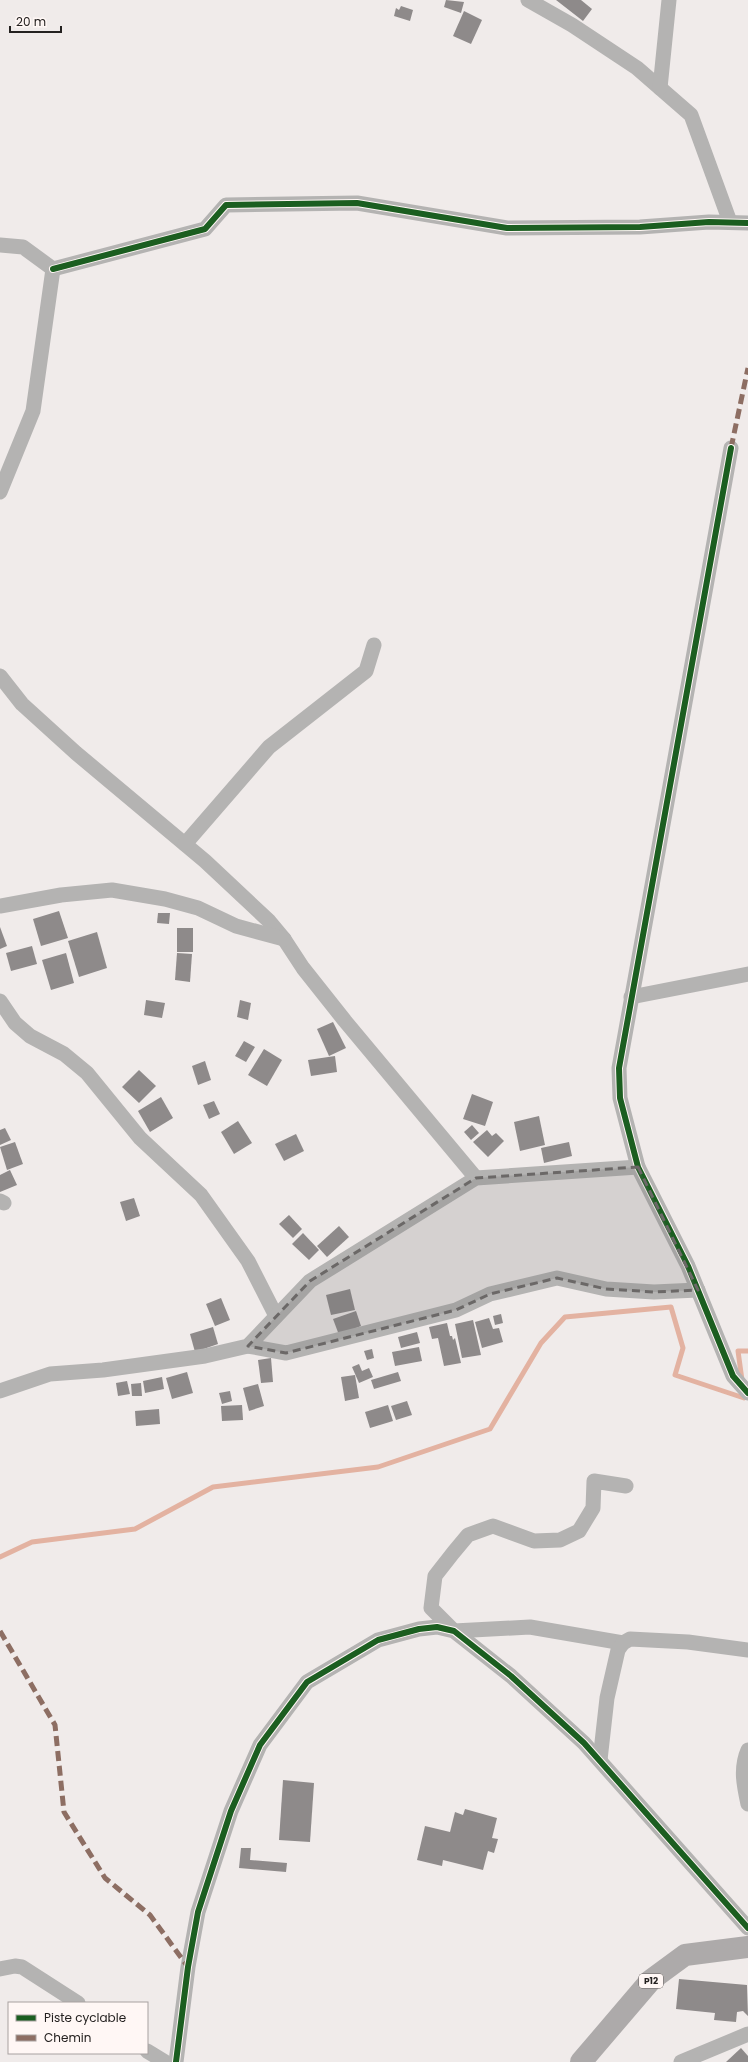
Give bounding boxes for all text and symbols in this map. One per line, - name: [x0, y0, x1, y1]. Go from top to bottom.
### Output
- scale bar: [10, 8, 61, 34]
- text: 20 m: [16, 13, 46, 30]
- road number: P12: [639, 1974, 663, 1988]
- legend: [8, 2002, 148, 2054]
- text: Piste cyclable: [44, 2009, 126, 2026]
- text: Chemin: [44, 2029, 91, 2046]

